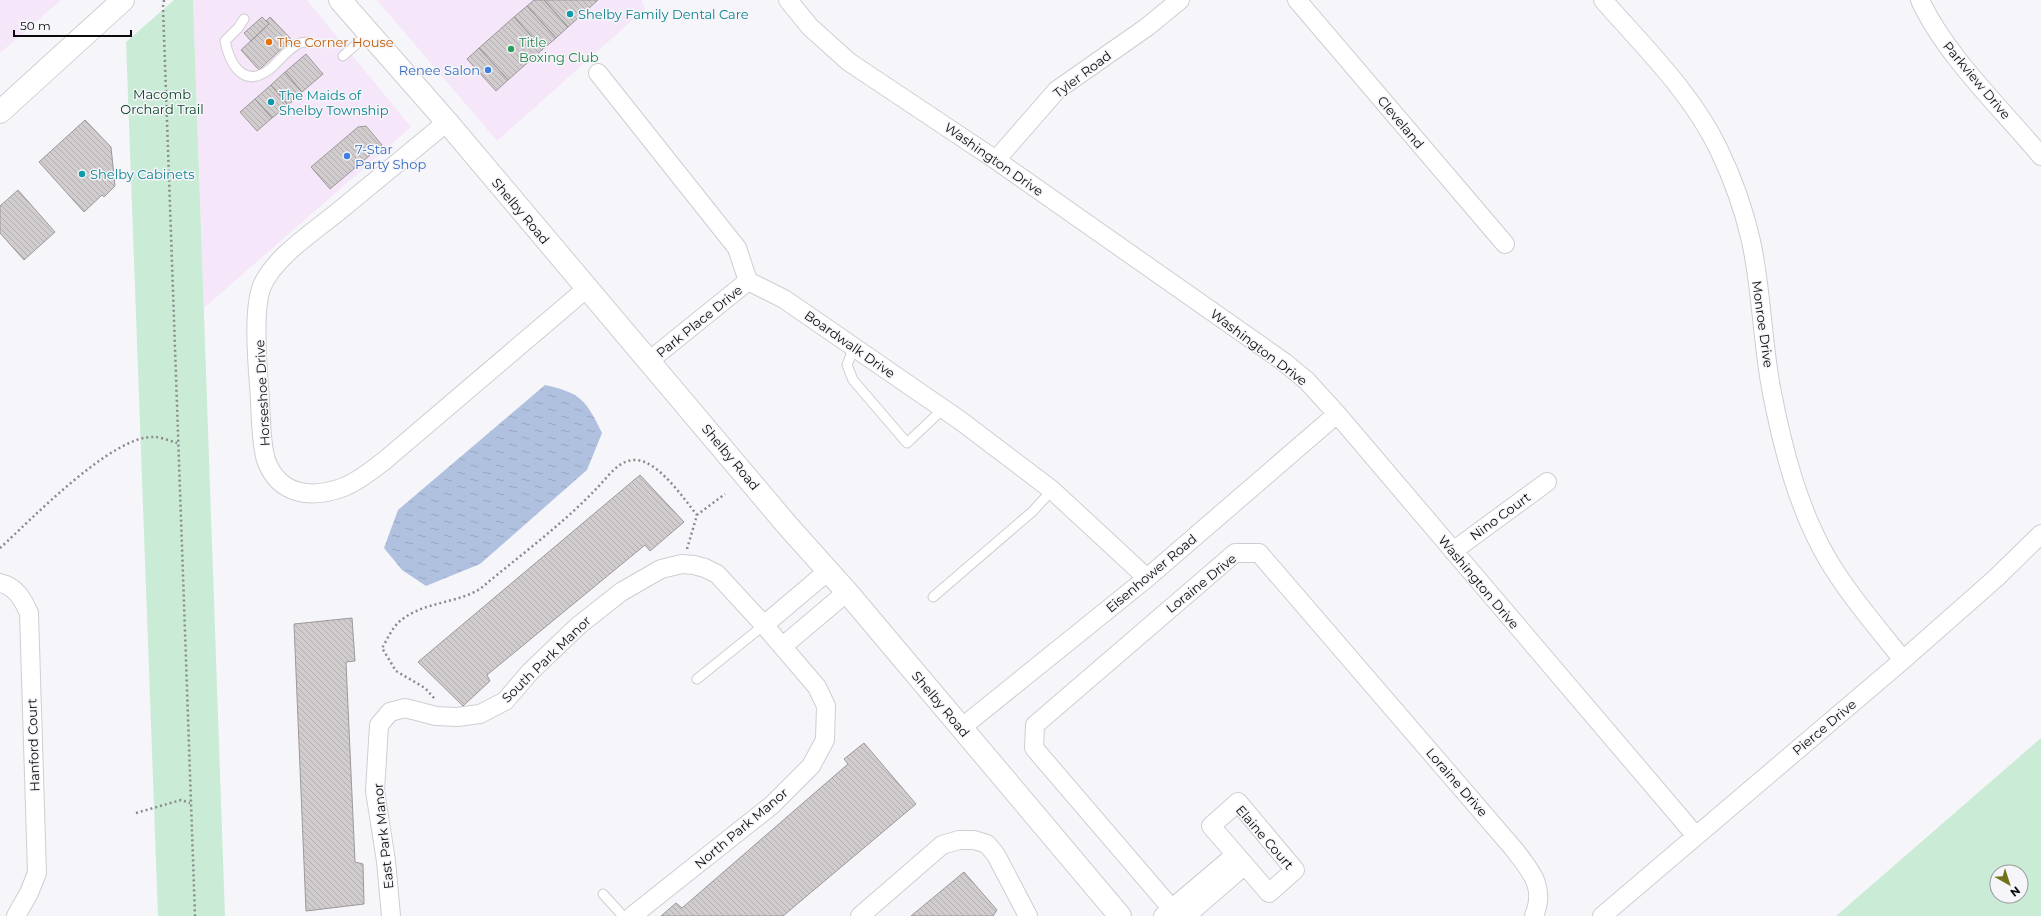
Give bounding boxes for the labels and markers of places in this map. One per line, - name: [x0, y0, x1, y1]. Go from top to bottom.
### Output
- place label: Shelby Family Dental Care: [578, 6, 749, 22]
- marker: Shelby Family Dental Care: [565, 9, 575, 19]
- place label: The Corner House: [277, 34, 394, 50]
- place label: Title Boxing Club: [519, 34, 599, 65]
- marker: The Corner House: [264, 37, 274, 47]
- marker: Title Boxing Club: [506, 44, 516, 54]
- place label: Renee Salon: [399, 62, 480, 78]
- marker: Renee Salon: [483, 65, 493, 75]
- place label: The Maids of Shelby Township: [279, 87, 389, 118]
- marker: The Maids of Shelby Township: [266, 97, 276, 107]
- place label: 7-Star Party Shop: [355, 141, 426, 172]
- marker: 7-Star Party Shop: [342, 151, 352, 161]
- place label: Shelby Cabinets: [90, 166, 195, 182]
- marker: Shelby Cabinets: [77, 169, 87, 179]

